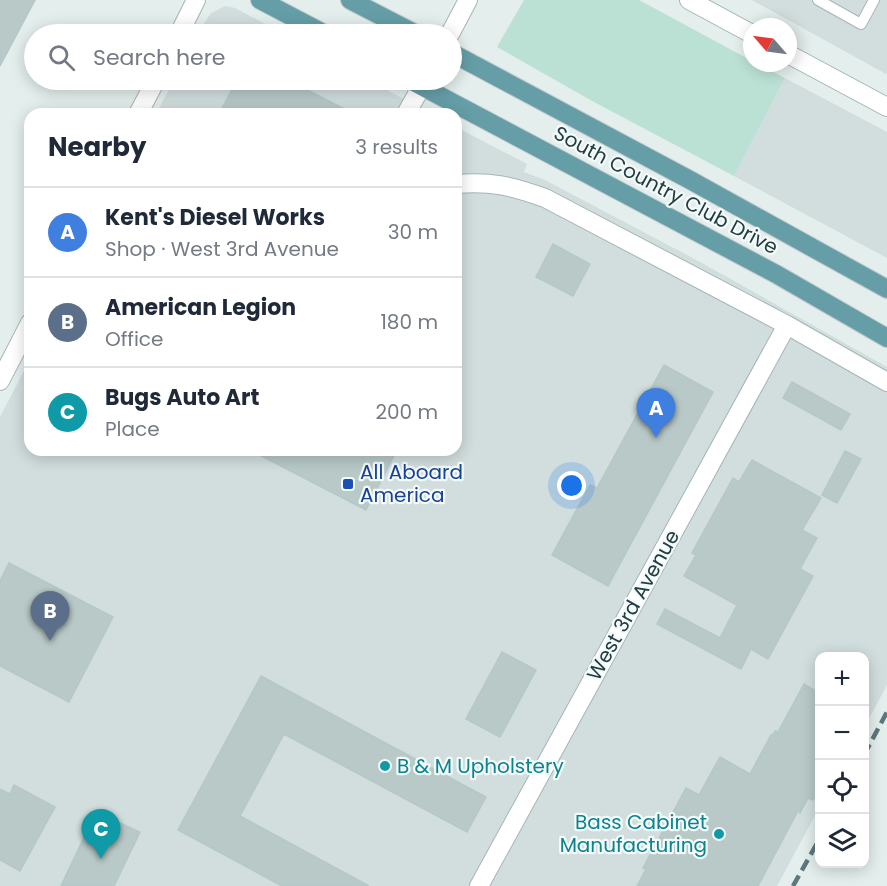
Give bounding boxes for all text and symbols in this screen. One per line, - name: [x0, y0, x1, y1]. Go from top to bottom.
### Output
- north arrow: [743, 18, 797, 72]
- search box: [24, 24, 462, 90]
- icon: search: [45, 41, 78, 74]
- text: Search here: [93, 42, 226, 73]
- street label: South Country Club Drive: [549, 119, 783, 261]
- text: Nearby: [48, 129, 146, 165]
- text: 3 results: [355, 133, 438, 161]
- text: Kent's Diesel Works: [105, 202, 325, 233]
- text: A: [60, 218, 75, 246]
- text: 30 m: [388, 218, 438, 246]
- text: Shop · West 3rd Avenue: [105, 235, 339, 263]
- text: American Legion: [105, 292, 296, 323]
- text: B: [61, 308, 74, 336]
- text: 180 m: [380, 308, 438, 336]
- text: Office: [105, 325, 163, 353]
- text: Bugs Auto Art: [105, 382, 259, 413]
- pin: A: [636, 388, 676, 438]
- text: C: [60, 398, 75, 426]
- text: 200 m: [375, 398, 438, 426]
- text: Place: [105, 415, 160, 443]
- place label: All Aboard America: [360, 458, 463, 509]
- your location: [557, 471, 586, 500]
- marker: All Aboard America: [341, 477, 355, 491]
- street label: West 3rd Avenue: [580, 525, 686, 685]
- pin: B: [31, 592, 70, 641]
- map controls: [815, 652, 869, 868]
- button: +: [815, 652, 869, 706]
- button: −: [815, 706, 869, 760]
- place label: B & M Upholstery: [397, 752, 564, 780]
- marker: B & M Upholstery: [378, 759, 392, 773]
- button: locate: [815, 760, 869, 814]
- place label: Bass Cabinet Manufacturing: [560, 808, 707, 859]
- pin: C: [82, 810, 120, 859]
- button: layers: [815, 814, 869, 868]
- marker: Bass Cabinet Manufacturing: [712, 827, 726, 841]

